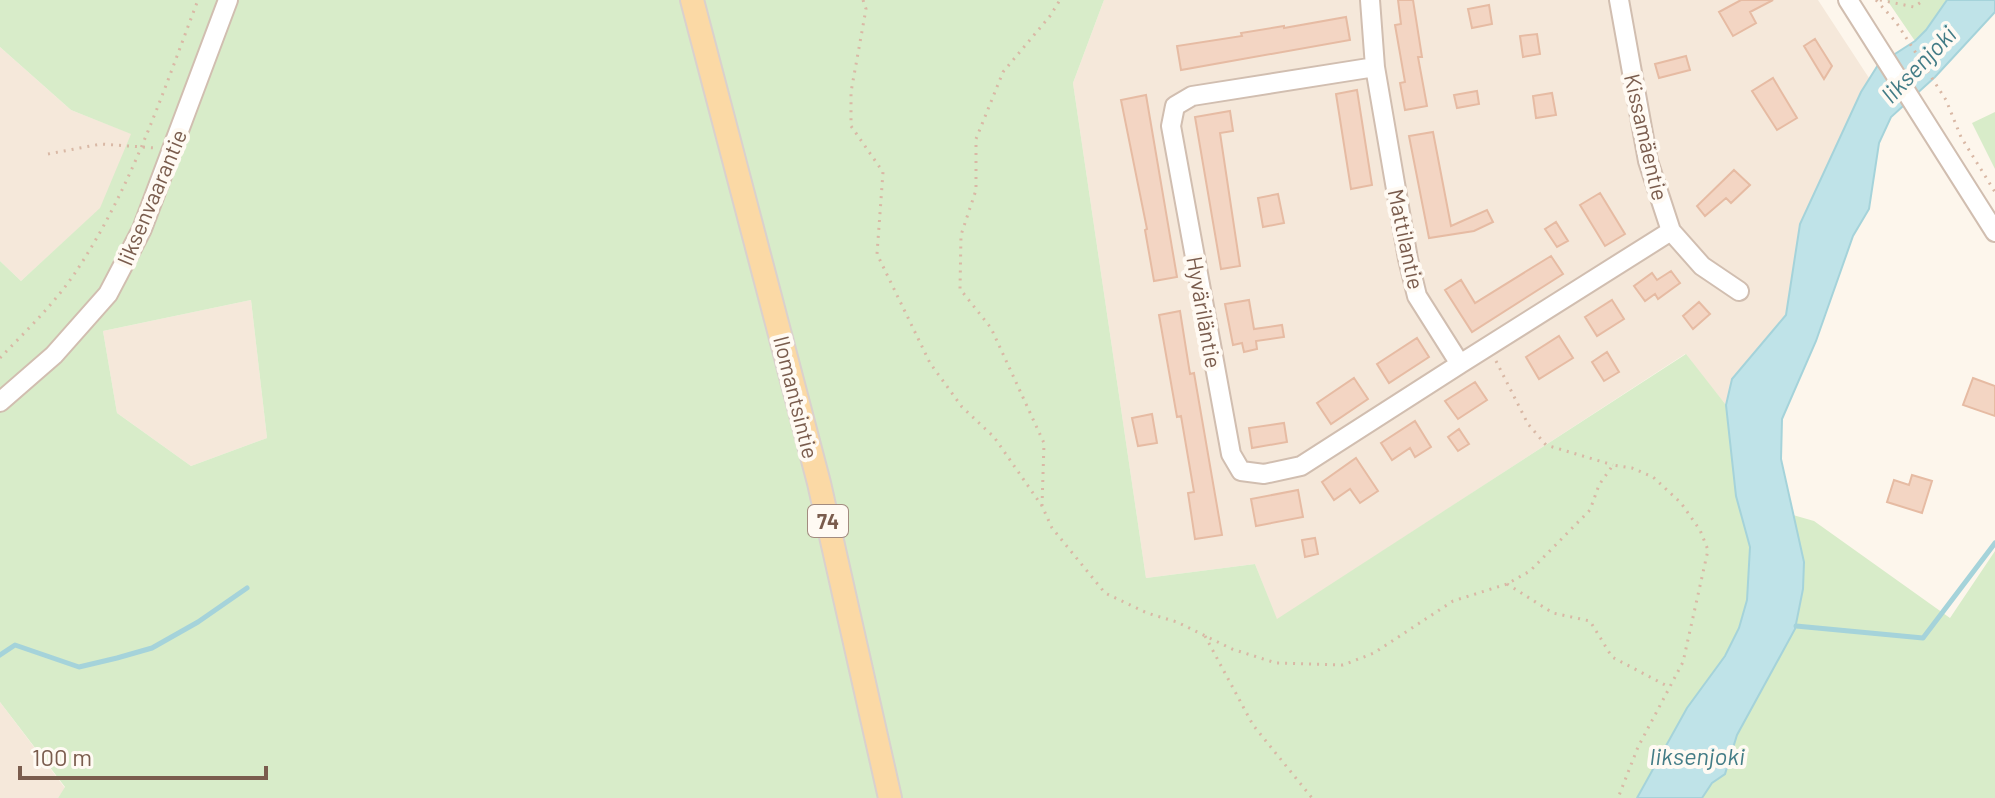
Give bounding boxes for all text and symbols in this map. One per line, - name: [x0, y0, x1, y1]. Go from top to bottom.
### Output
- water label: Iiksenjoki: [1874, 19, 1962, 109]
- street label: Kissamäentie: [1620, 71, 1674, 203]
- street label: Iiksenvaarantie: [111, 125, 191, 269]
- street label: Mattilantie: [1384, 186, 1430, 292]
- street label: Hyväriläntie: [1182, 254, 1228, 370]
- street label: Ilomantsintie: [769, 333, 825, 461]
- road number: 74: [808, 505, 848, 537]
- scale bar: [20, 730, 266, 780]
- water label: Iiksenjoki: [1649, 741, 1745, 770]
- text: 100 m: [32, 742, 92, 771]

